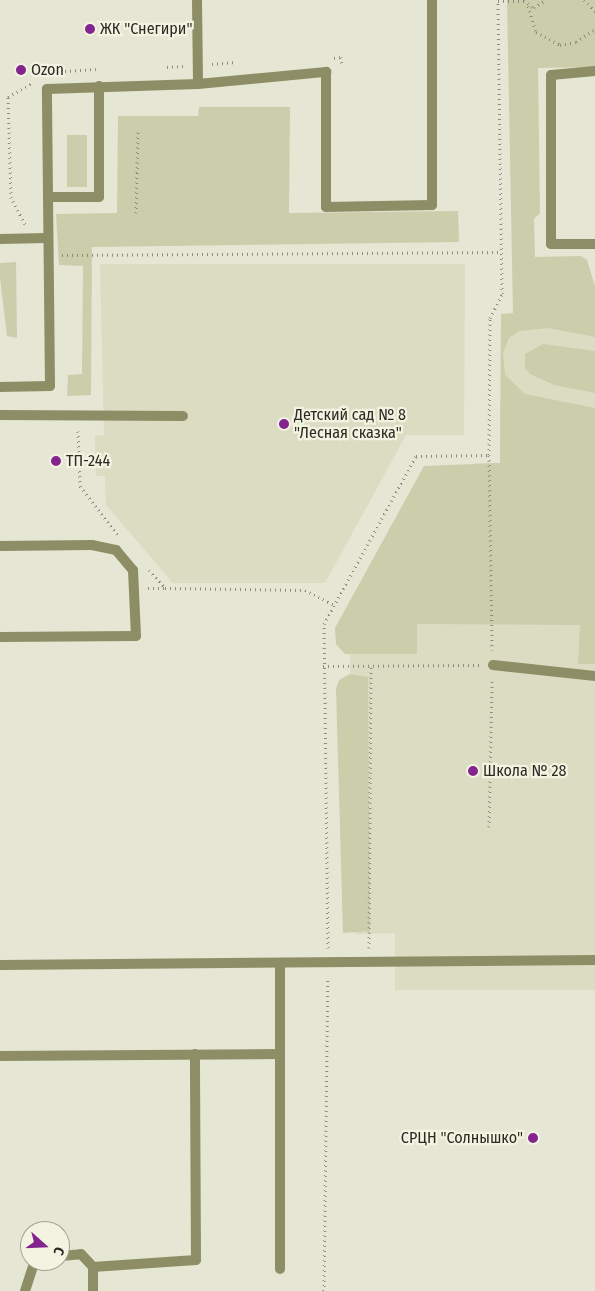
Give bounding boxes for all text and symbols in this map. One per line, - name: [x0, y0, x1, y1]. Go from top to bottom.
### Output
- place label: ЖК "Снегири": [100, 19, 192, 39]
- marker: ЖК "Снегири": [84, 23, 96, 35]
- place label: Ozon: [31, 60, 64, 80]
- marker: Ozon: [15, 64, 27, 76]
- place label: Детский сад № 8 "Лесная сказка": [294, 405, 406, 443]
- marker: Детский сад № 8 "Лесная сказка": [278, 418, 290, 430]
- place label: ТП-244: [66, 451, 110, 471]
- marker: ТП-244: [50, 455, 62, 467]
- place label: Школа № 28: [483, 761, 567, 781]
- marker: Школа № 28: [467, 765, 479, 777]
- place label: СРЦН "Солнышко": [401, 1128, 523, 1148]
- marker: СРЦН "Солнышко": [527, 1132, 539, 1144]
- north arrow: [20, 1221, 70, 1271]
- text: С: [49, 1245, 68, 1257]

